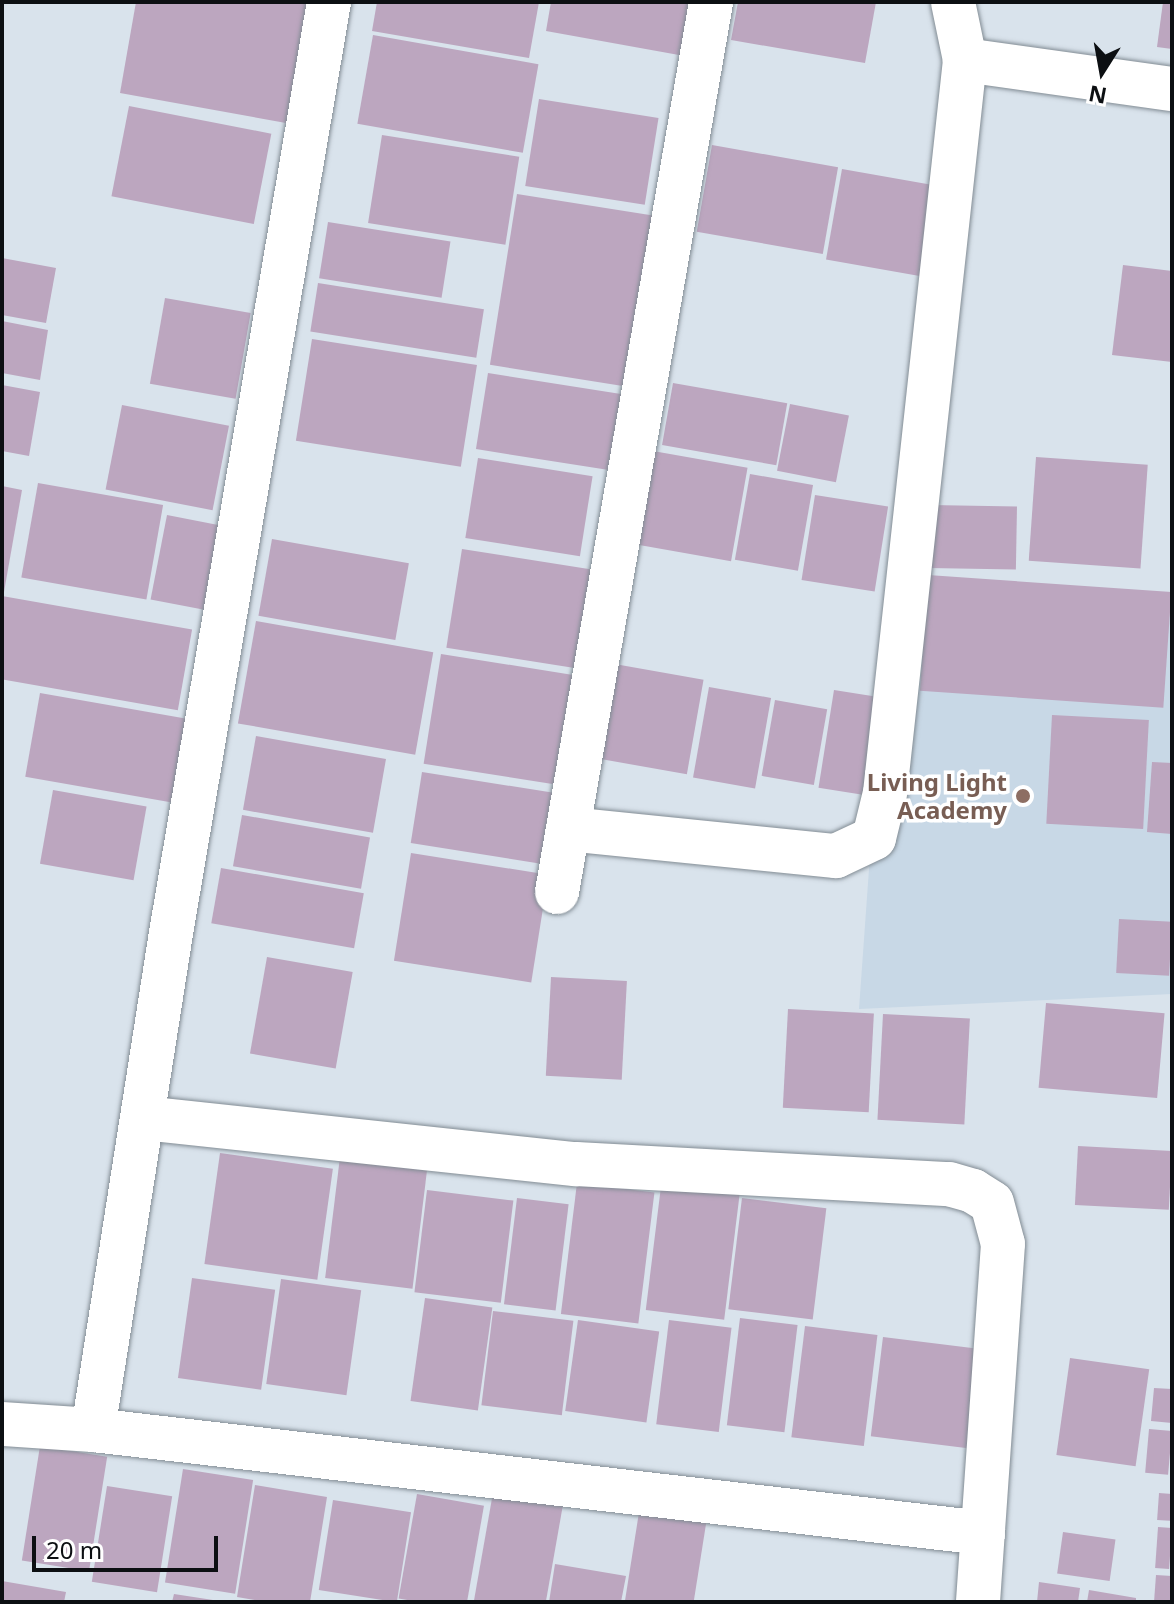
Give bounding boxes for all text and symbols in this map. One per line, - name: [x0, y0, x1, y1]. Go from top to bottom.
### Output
- north arrow: [1062, 32, 1142, 112]
- text: N: [1086, 79, 1109, 112]
- place label: Living Light Academy: [867, 768, 1007, 824]
- marker: Living Light Academy: [1014, 787, 1032, 805]
- scale bar: [36, 1520, 222, 1570]
- text: 20 m: [46, 1533, 102, 1566]

